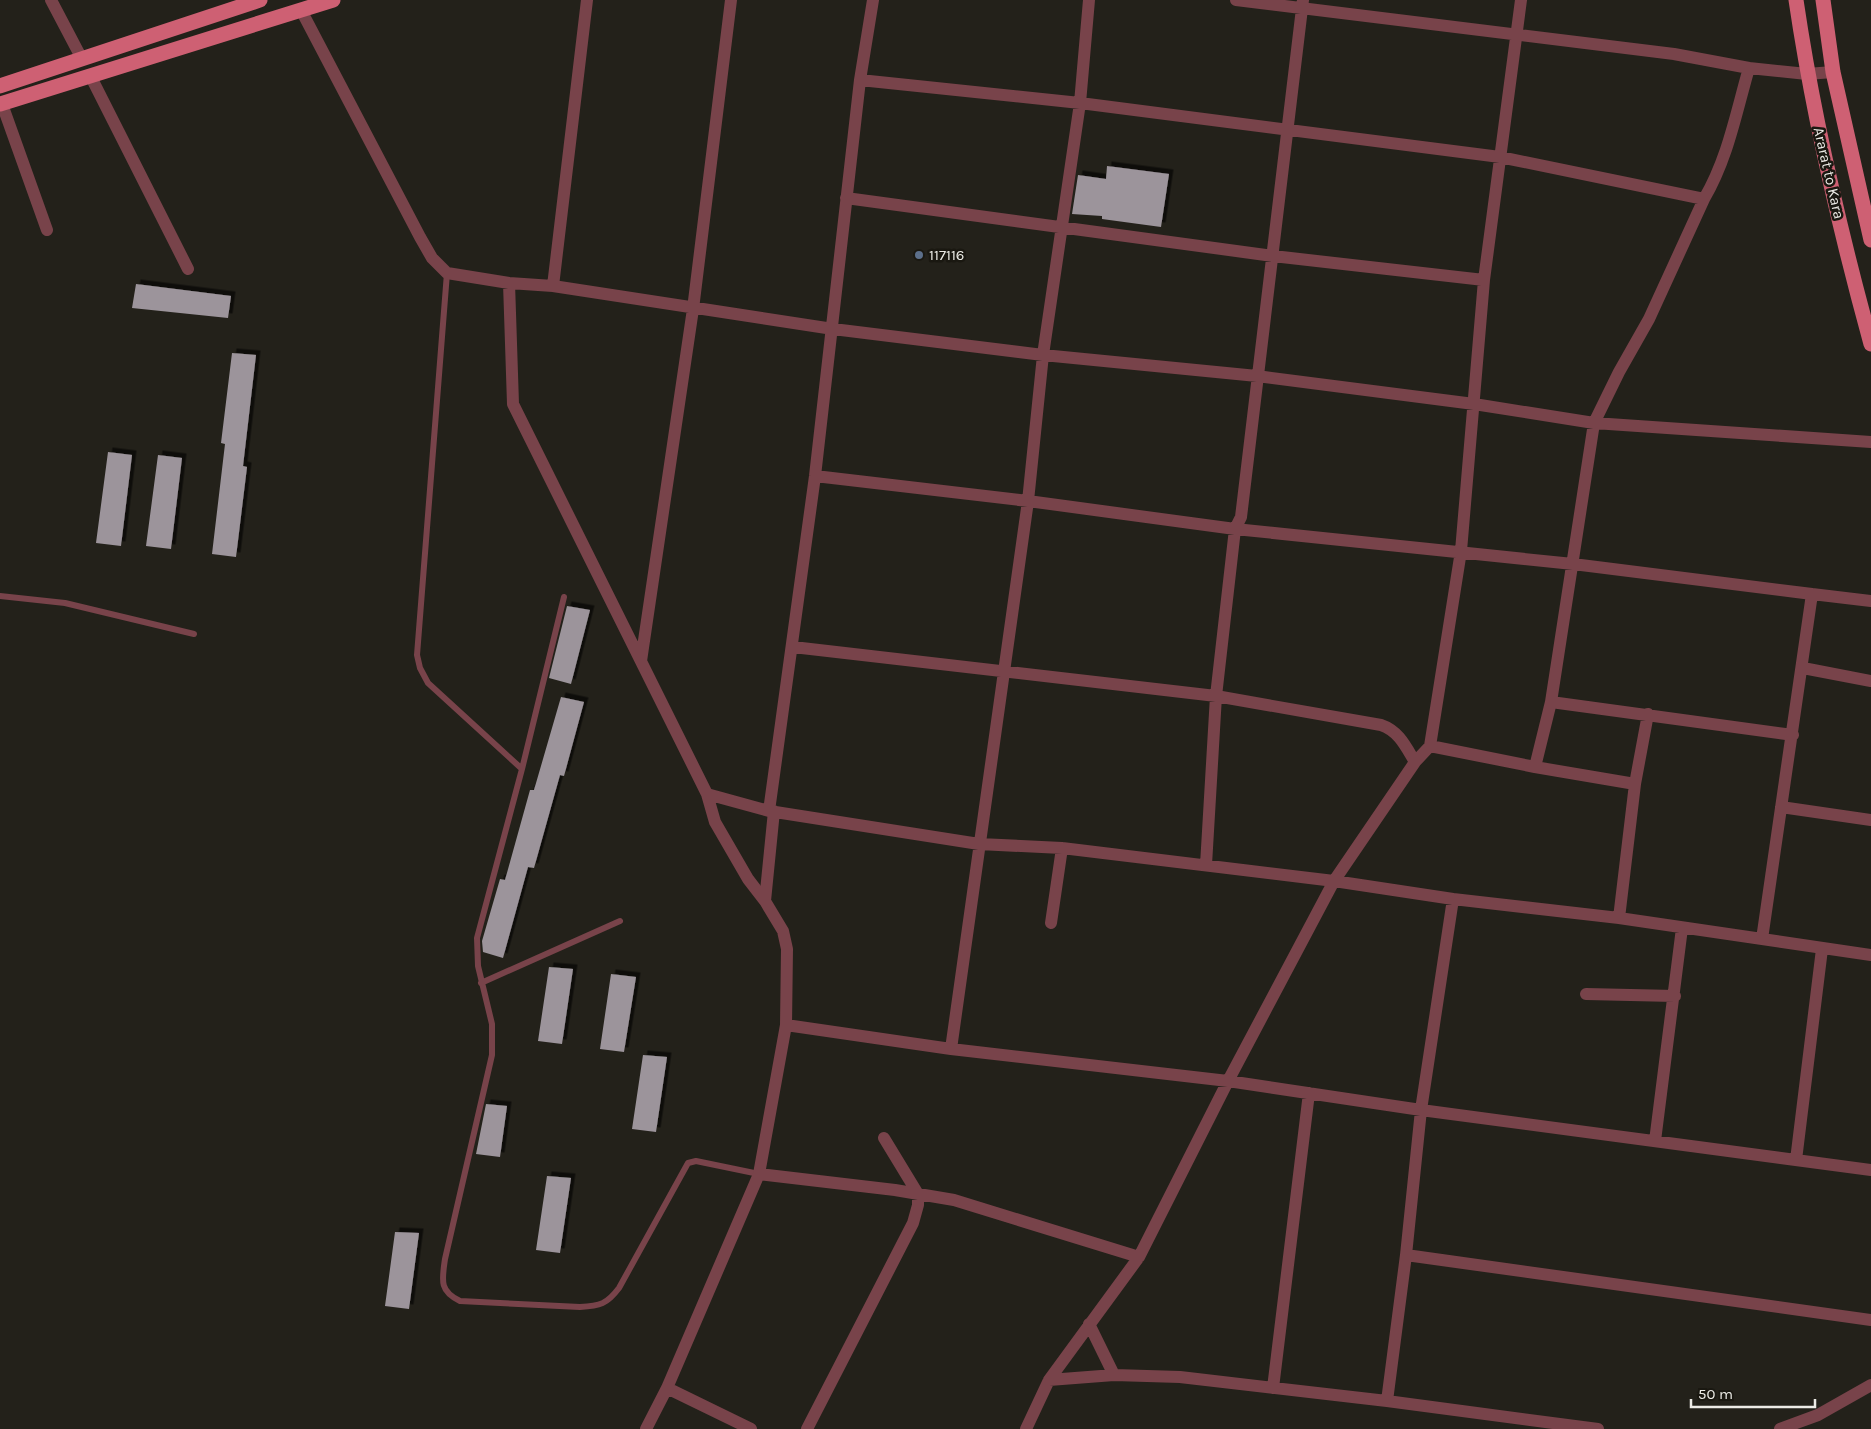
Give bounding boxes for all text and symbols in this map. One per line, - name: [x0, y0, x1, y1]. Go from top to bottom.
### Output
- street label: Ararat to Kara: [1810, 125, 1848, 221]
- place label: 117116: [929, 246, 964, 264]
- marker: 117116: [913, 249, 925, 261]
- scale bar: [1691, 1376, 1815, 1408]
- text: 50 m: [1698, 1385, 1733, 1403]

